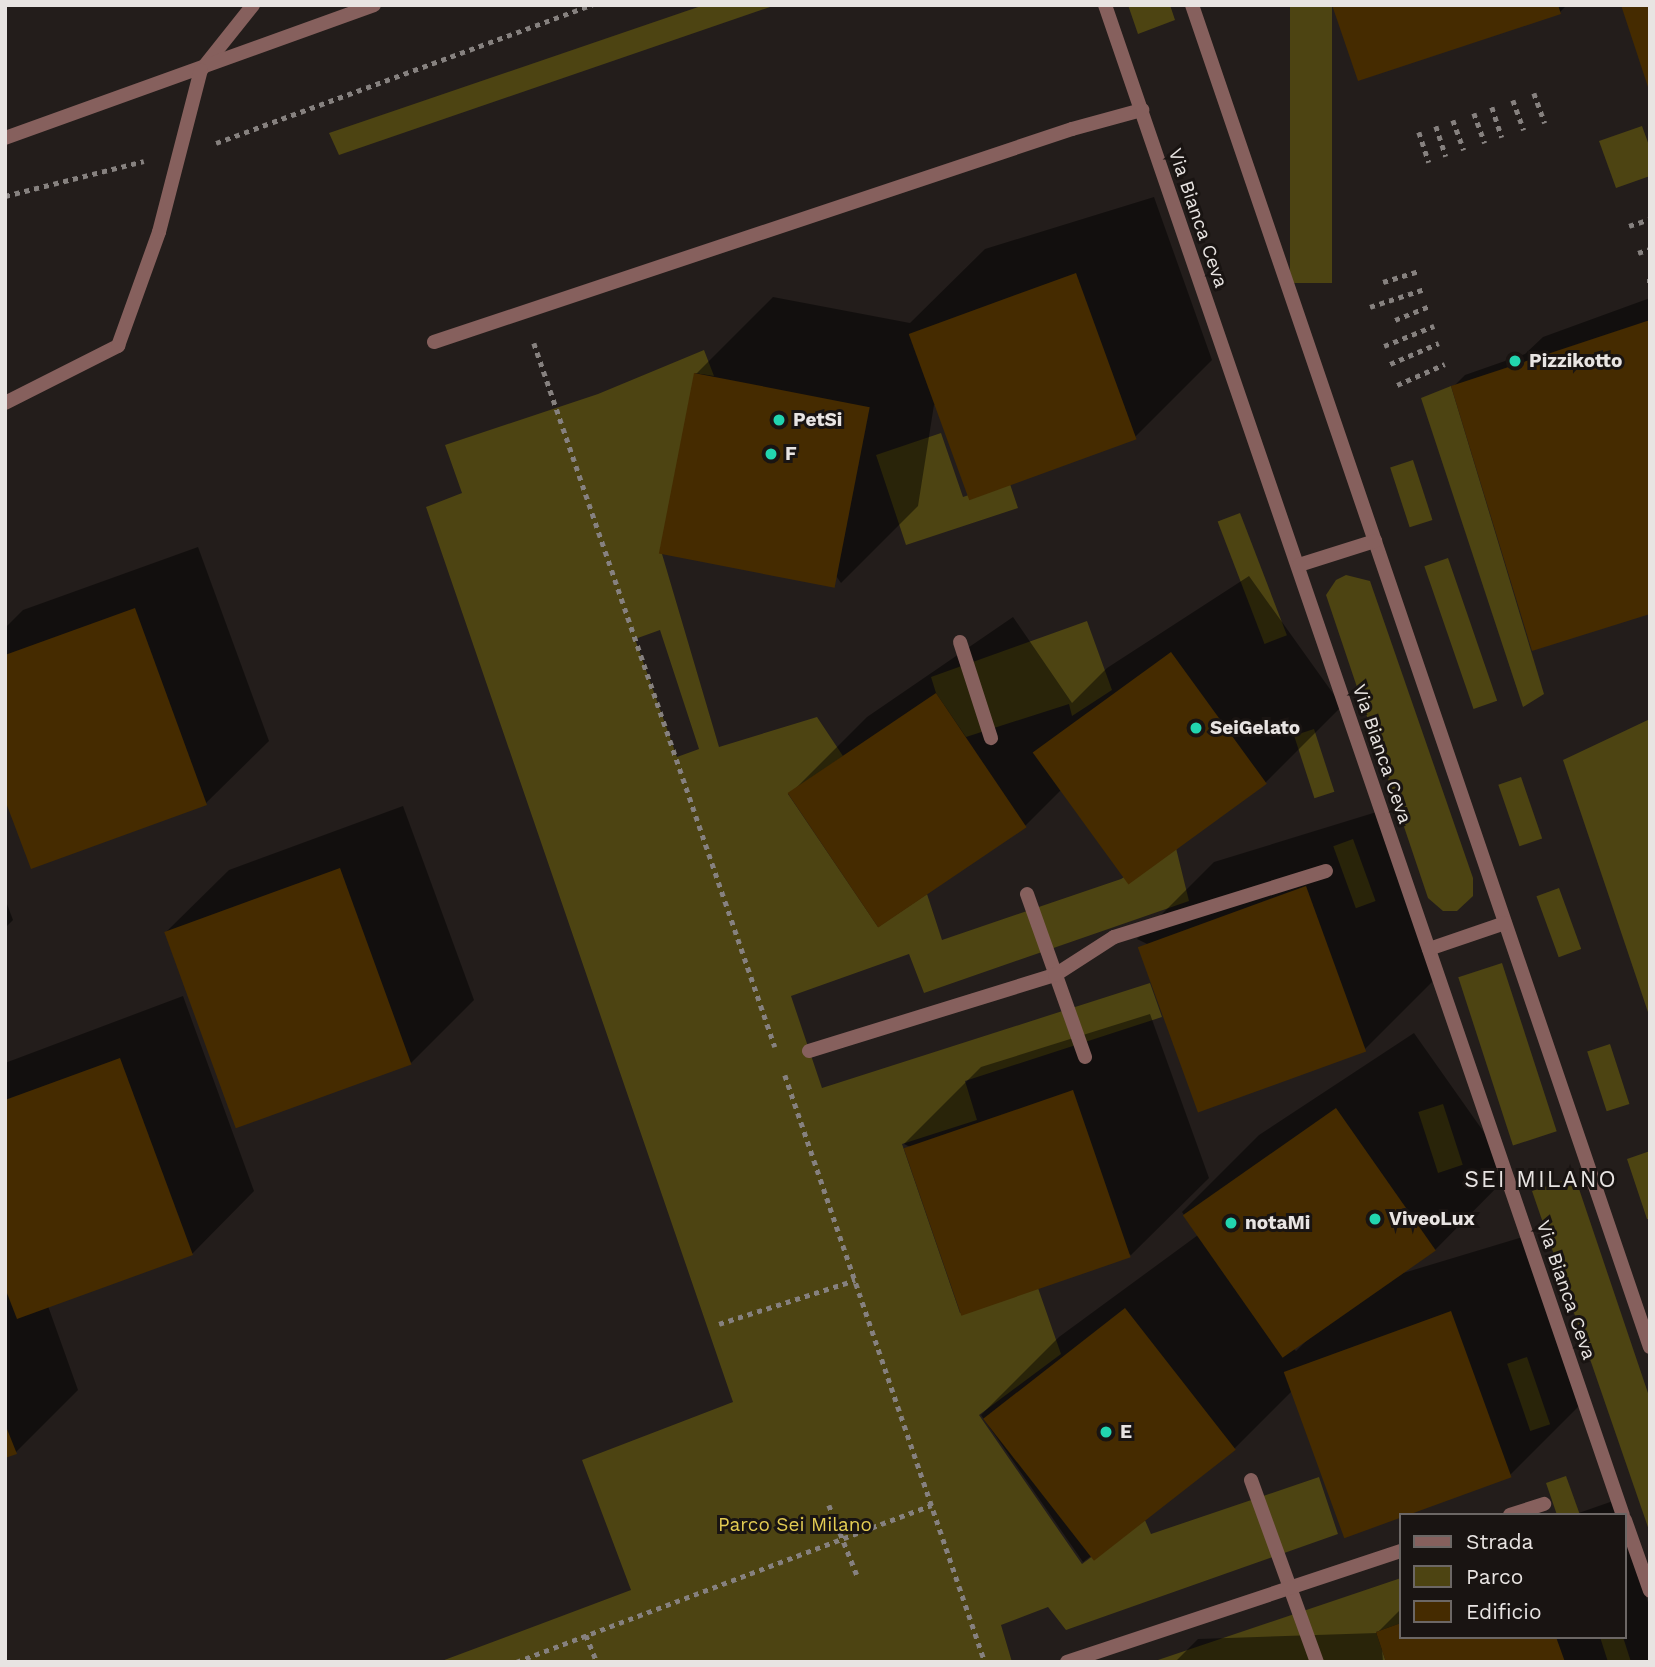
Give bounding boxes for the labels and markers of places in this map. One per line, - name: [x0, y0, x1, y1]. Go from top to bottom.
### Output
- place label: Pizzikotto: [1529, 350, 1622, 372]
- marker: Pizzikotto: [1507, 353, 1523, 369]
- place label: PetSi: [793, 409, 842, 431]
- marker: PetSi: [771, 412, 787, 428]
- place label: F: [785, 443, 797, 465]
- marker: F: [763, 446, 779, 462]
- place label: SeiGelato: [1210, 717, 1300, 739]
- marker: SeiGelato: [1188, 720, 1204, 736]
- place label: ViveoLux: [1389, 1208, 1475, 1230]
- marker: ViveoLux: [1367, 1211, 1383, 1227]
- place label: notaMi: [1245, 1212, 1310, 1234]
- marker: notaMi: [1223, 1215, 1239, 1231]
- place label: E: [1120, 1421, 1132, 1443]
- marker: E: [1098, 1424, 1114, 1440]

